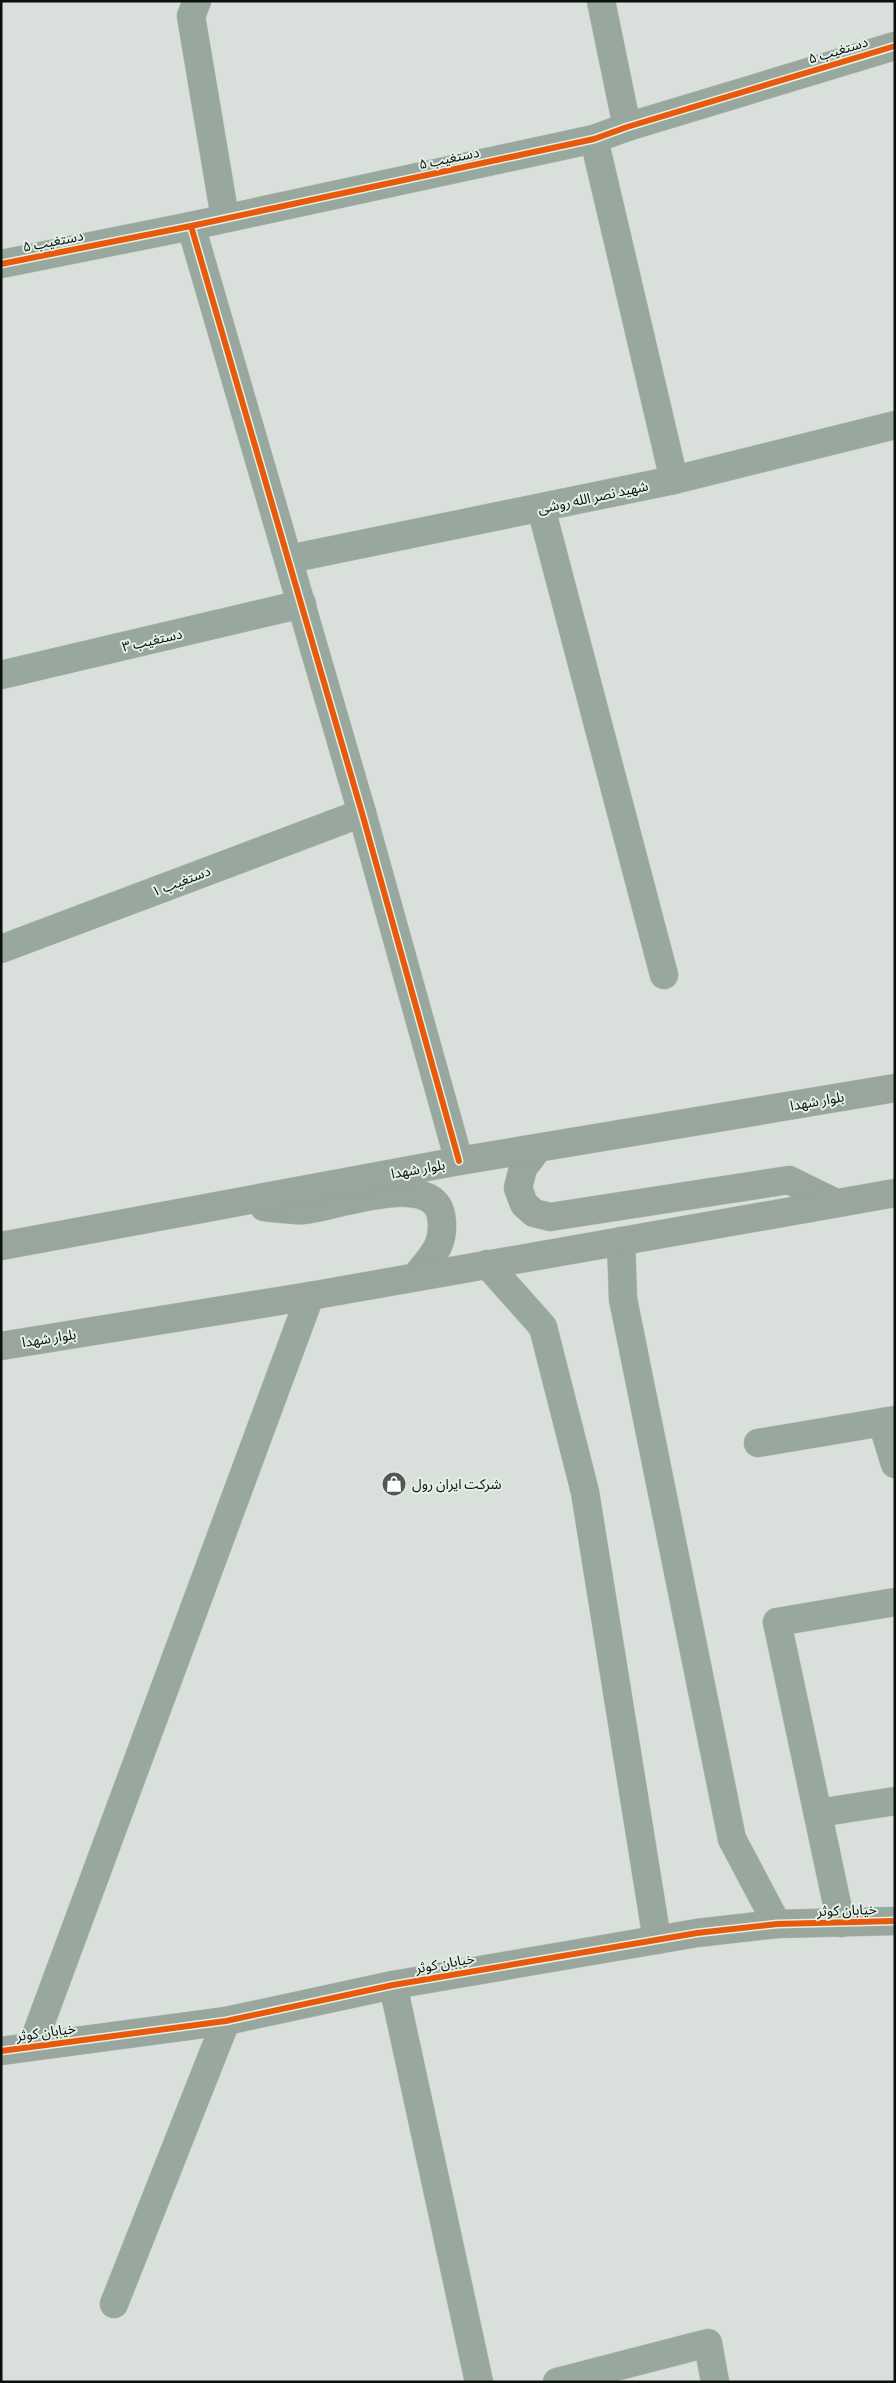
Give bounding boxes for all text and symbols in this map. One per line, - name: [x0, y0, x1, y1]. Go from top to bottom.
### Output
- street label: دستغیب ۵: [806, 32, 871, 70]
- street label: دستغیب ۵: [417, 143, 482, 175]
- street label: دستغیب ۵: [21, 226, 86, 258]
- street label: شهید نصر الله روشی: [536, 477, 650, 519]
- street label: دستغیب ۳: [120, 624, 185, 658]
- street label: دستغیب ۱: [149, 861, 214, 902]
- street label: بلوار شهدا: [789, 1087, 846, 1117]
- street label: بلوار شهدا: [390, 1155, 447, 1185]
- street label: بلوار شهدا: [21, 1325, 78, 1353]
- shop icon: شرکت ایران رول: [381, 1471, 407, 1497]
- place label: شرکت ایران رول: [412, 1475, 501, 1495]
- street label: خیابان کوثر: [816, 1900, 877, 1922]
- street label: خیابان کوثر: [413, 1949, 476, 1979]
- street label: خیابان کوثر: [14, 2019, 77, 2047]

